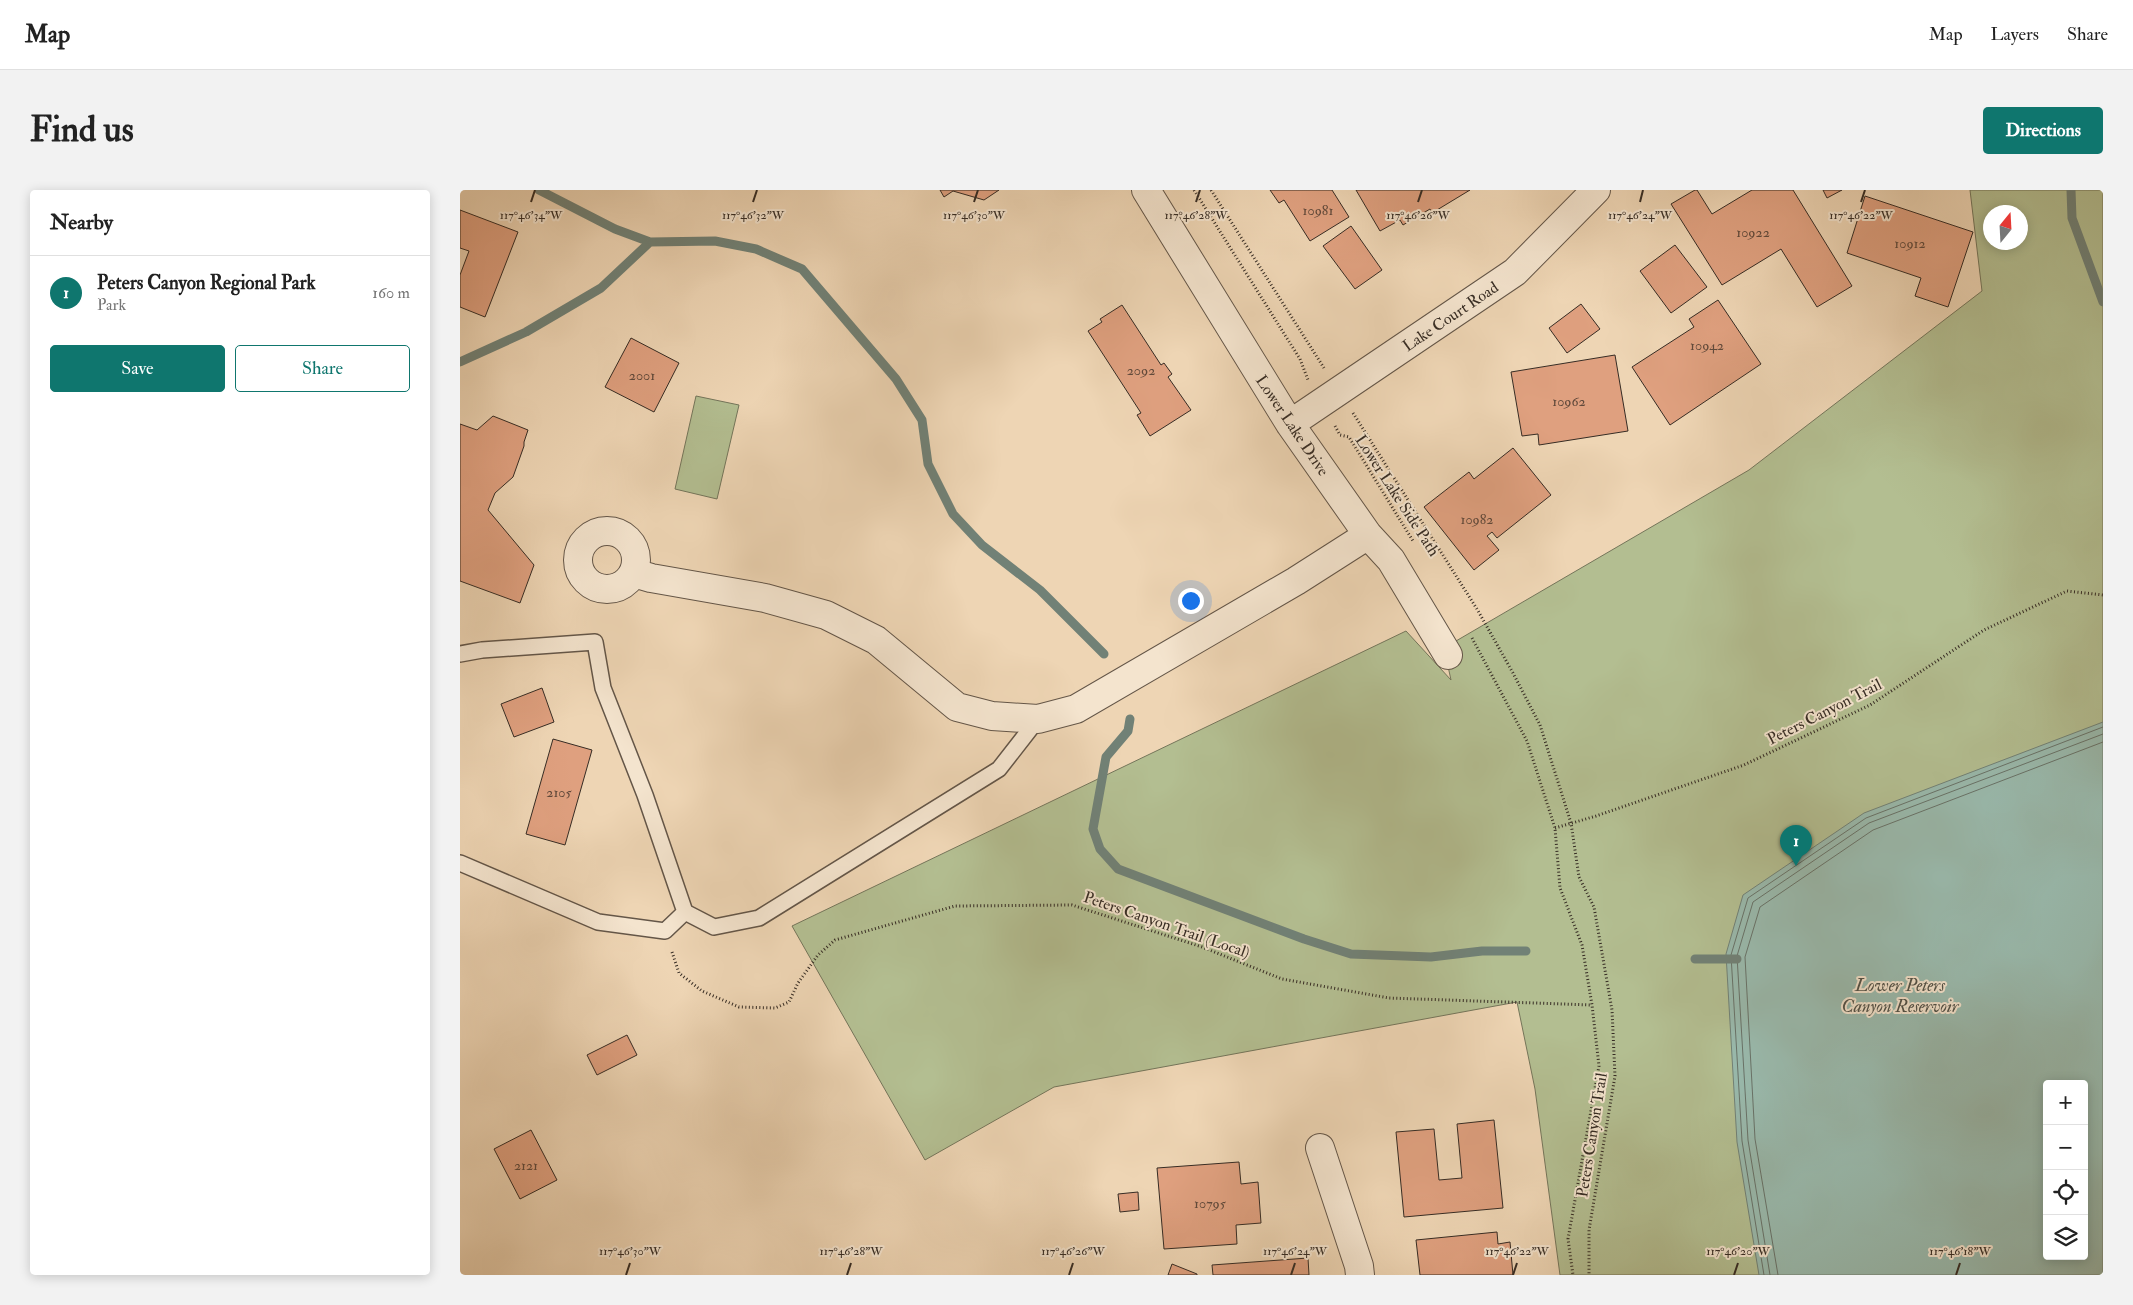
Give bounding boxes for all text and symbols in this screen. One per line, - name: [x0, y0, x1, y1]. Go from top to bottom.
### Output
- text: Map: [25, 19, 70, 50]
- text: Map: [1929, 23, 1963, 46]
- text: Layers: [1991, 23, 2039, 46]
- text: Share: [2067, 23, 2108, 46]
- button: Directions: [1983, 107, 2103, 154]
- text: Find us: [30, 108, 134, 152]
- house number: 10981: [1303, 202, 1333, 219]
- north arrow: [1983, 205, 2028, 250]
- text: 117°46'34"W: [500, 208, 563, 223]
- text: 117°46'32"W: [722, 208, 785, 223]
- text: 117°46'30"W: [943, 208, 1006, 223]
- text: 117°46'28"W: [1164, 208, 1228, 223]
- text: 117°46'26"W: [1386, 208, 1451, 223]
- text: 117°46'24"W: [1608, 208, 1673, 223]
- text: 117°46'22"W: [1829, 208, 1894, 223]
- text: Nearby: [50, 209, 113, 236]
- house number: 10922: [1736, 224, 1770, 241]
- house number: 10912: [1894, 235, 1926, 252]
- text: Peters Canyon Regional Park: [97, 271, 316, 295]
- street label: Lake Court Road: [1399, 277, 1502, 356]
- text: 1: [63, 283, 69, 303]
- text: 160 m: [372, 283, 410, 303]
- text: Park: [97, 295, 126, 315]
- house number: 10942: [1690, 337, 1724, 354]
- button: Save: [50, 345, 225, 392]
- button: Share: [235, 345, 410, 392]
- house number: 2092: [1127, 362, 1155, 379]
- house number: 2001: [629, 367, 655, 384]
- street label: Lower Lake Drive: [1251, 371, 1333, 480]
- house number: 10962: [1552, 393, 1586, 410]
- street label: Lower Lake Side Path: [1350, 431, 1444, 561]
- house number: 10982: [1461, 511, 1493, 528]
- your location: [1178, 588, 1204, 614]
- street label: Peters Canyon Trail: [1764, 674, 1885, 749]
- house number: 2105: [546, 784, 573, 801]
- pin: 1: [1780, 825, 1812, 866]
- street label: Peters Canyon Trail (Local): [1081, 887, 1252, 963]
- water label: Lower Peters Canyon Reservoir: [1841, 974, 1960, 1018]
- street label: Peters Canyon Trail: [1572, 1071, 1612, 1199]
- map controls: [2043, 1080, 2088, 1260]
- button: +: [2043, 1080, 2088, 1125]
- button: −: [2043, 1125, 2088, 1170]
- house number: 2121: [514, 1157, 538, 1174]
- button: locate: [2043, 1170, 2088, 1215]
- house number: 10795: [1194, 1195, 1227, 1212]
- button: layers: [2043, 1215, 2088, 1260]
- text: 117°46'30"W: [599, 1244, 662, 1259]
- text: 117°46'28"W: [819, 1244, 883, 1259]
- text: 117°46'26"W: [1041, 1244, 1106, 1259]
- text: 117°46'24"W: [1263, 1244, 1328, 1259]
- text: 117°46'22"W: [1485, 1244, 1550, 1259]
- text: 117°46'20"W: [1706, 1244, 1771, 1259]
- text: 117°46'18"W: [1929, 1244, 1991, 1259]

